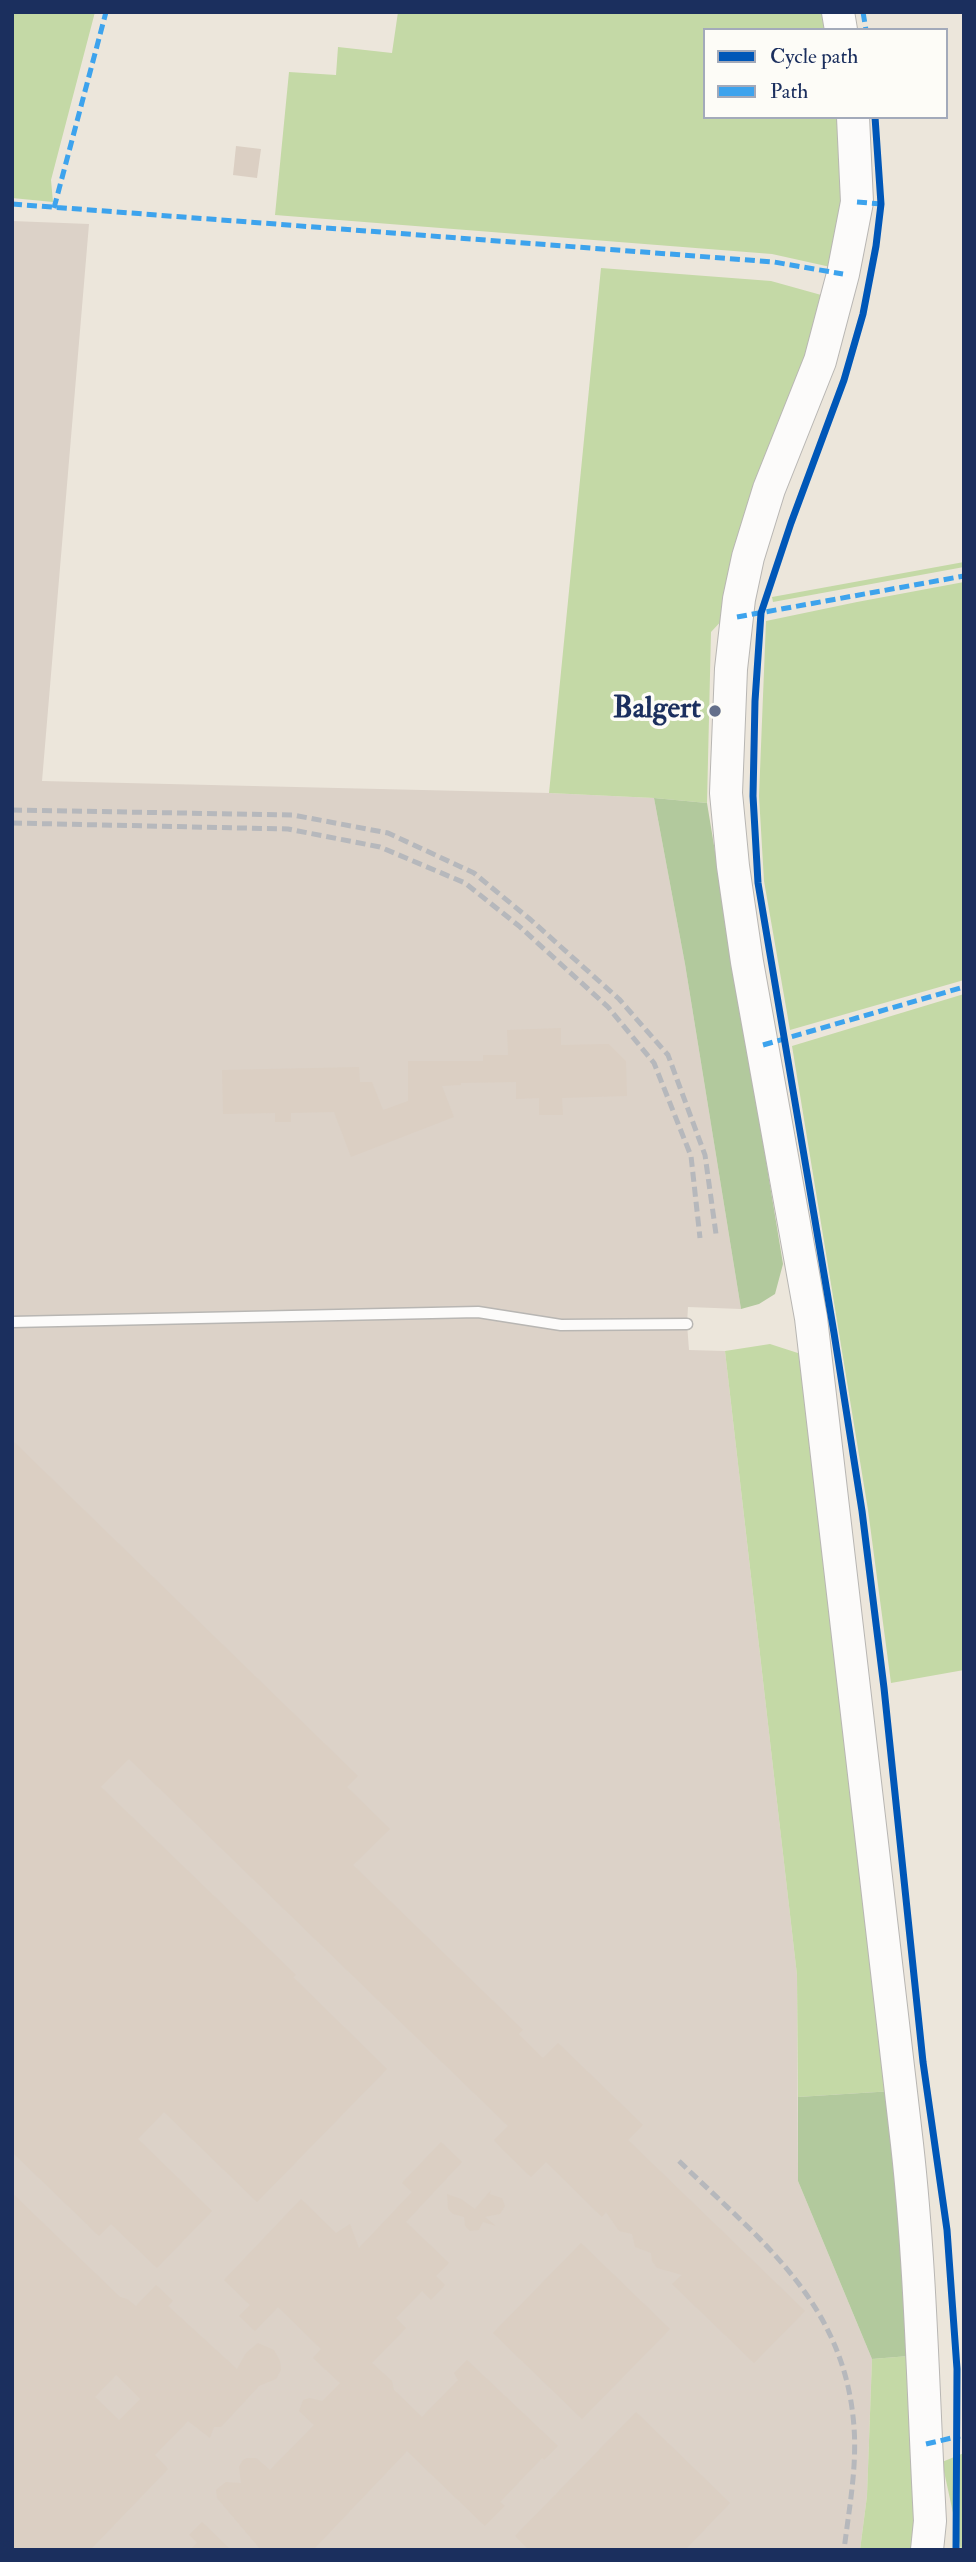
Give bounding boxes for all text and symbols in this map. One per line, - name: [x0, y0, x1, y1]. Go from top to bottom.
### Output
- legend: [703, 28, 948, 119]
- text: Cycle path: [770, 43, 858, 70]
- text: Path: [770, 78, 808, 105]
- place label: Balgert: [613, 693, 701, 729]
- marker: Balgert: [707, 703, 723, 719]

